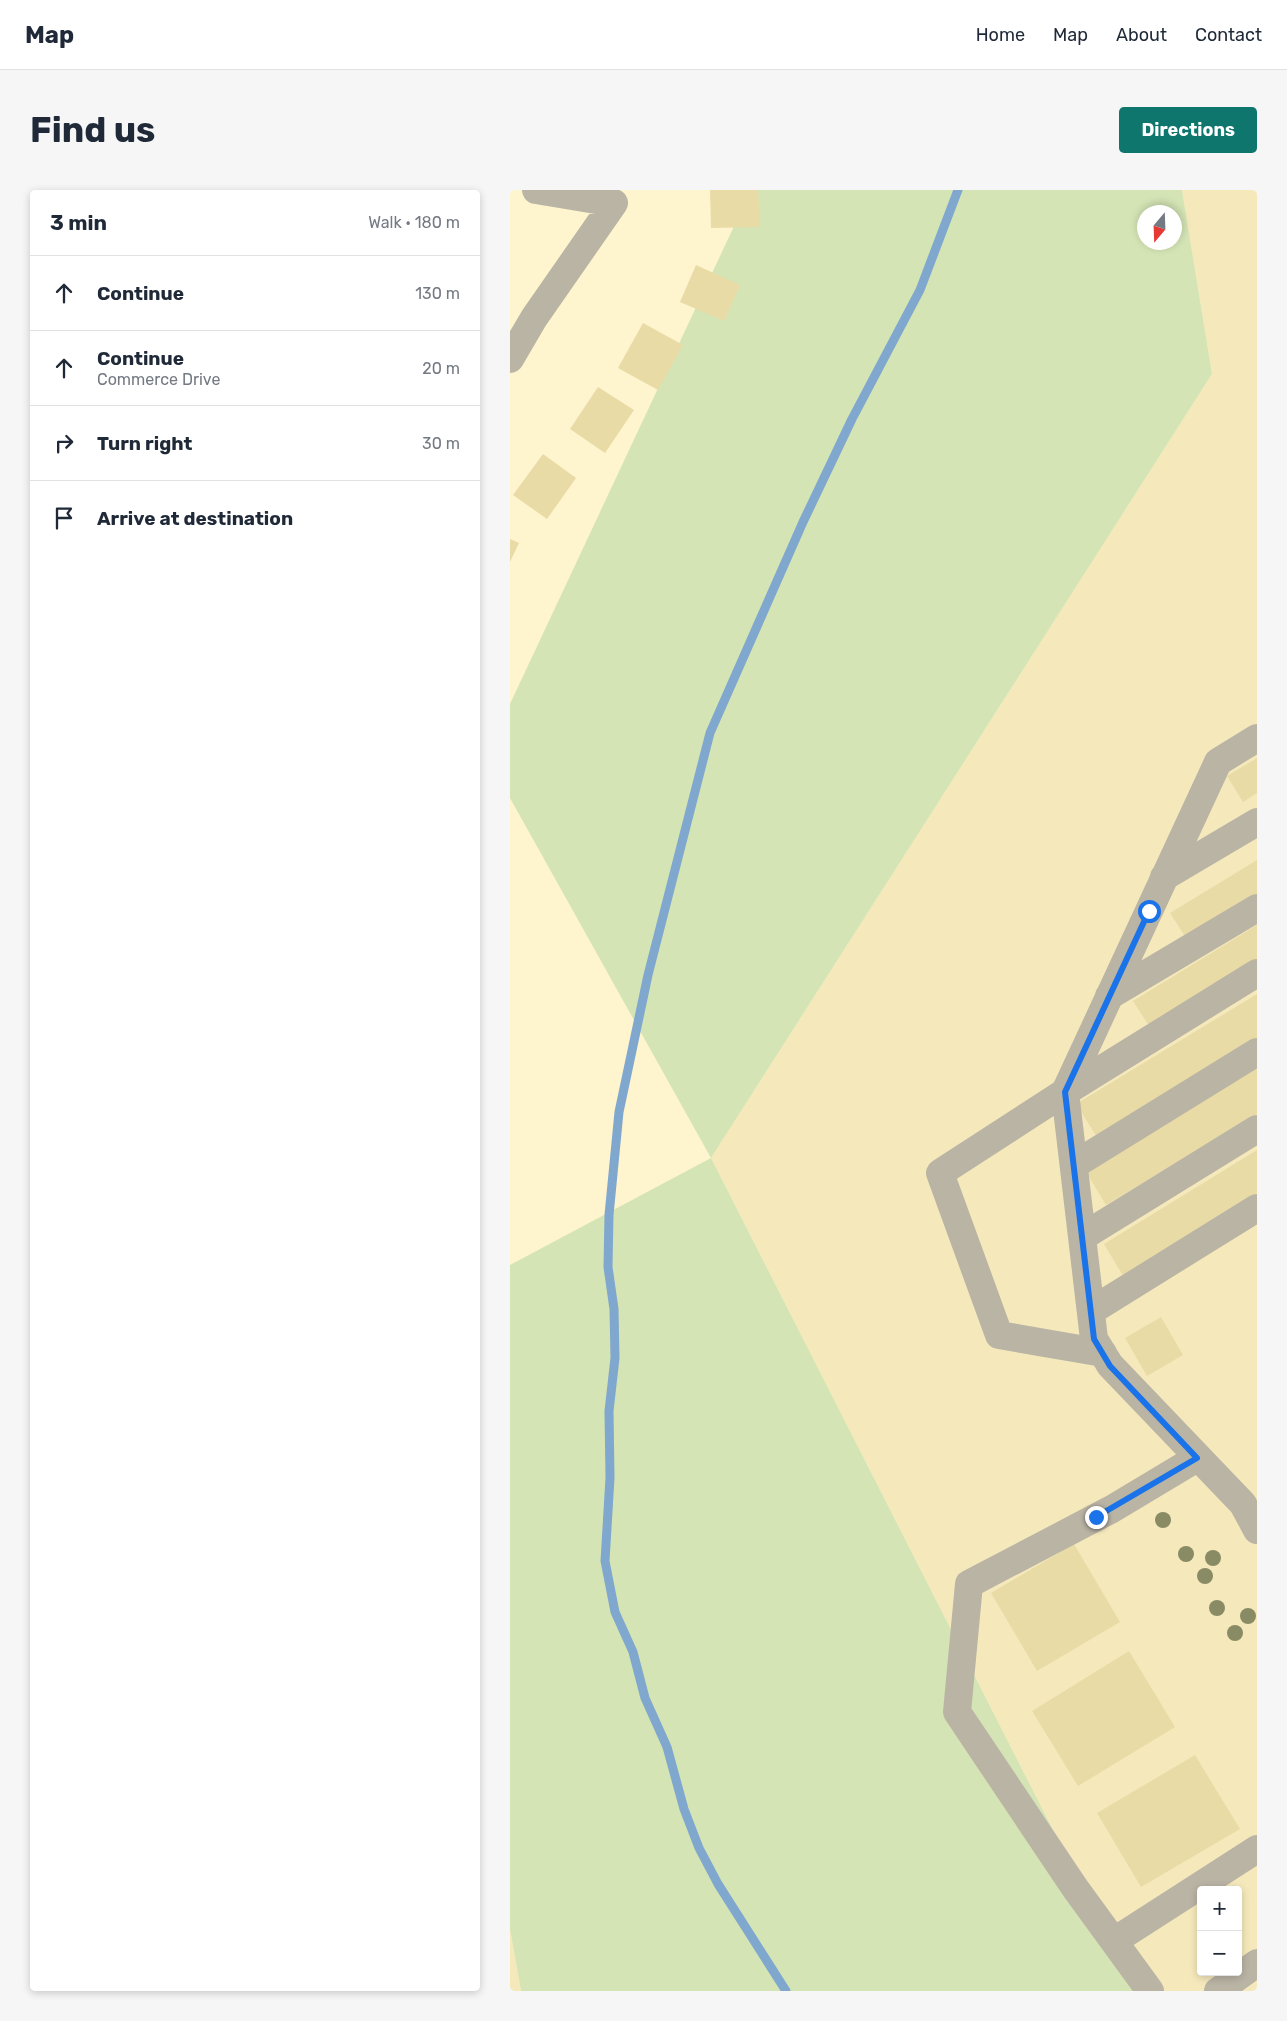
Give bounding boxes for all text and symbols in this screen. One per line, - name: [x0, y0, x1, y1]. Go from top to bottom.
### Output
- text: Map: [25, 21, 74, 49]
- text: Home: [976, 24, 1025, 46]
- text: Map: [1053, 24, 1088, 46]
- text: About: [1116, 24, 1167, 46]
- text: Contact: [1195, 24, 1262, 46]
- button: Directions: [1119, 107, 1257, 153]
- text: Find us: [30, 109, 155, 151]
- north arrow: [1137, 205, 1182, 250]
- text: 3 min: [50, 210, 107, 235]
- text: Walk · 180 m: [368, 213, 460, 232]
- icon: ahead: [50, 279, 78, 307]
- text: Continue: [97, 282, 184, 305]
- text: 130 m: [415, 284, 460, 303]
- text: Continue: [97, 347, 184, 370]
- icon: ahead: [50, 354, 78, 382]
- text: 20 m: [422, 359, 460, 378]
- text: Commerce Drive: [97, 370, 220, 389]
- icon: right: [50, 429, 78, 457]
- text: Turn right: [97, 432, 192, 455]
- text: 30 m: [422, 434, 460, 453]
- icon: arrive: [50, 504, 78, 532]
- text: Arrive at destination: [97, 507, 293, 530]
- route start: [1138, 900, 1161, 923]
- route end: [1085, 1506, 1108, 1529]
- map controls: [1197, 1886, 1242, 1976]
- button: +: [1197, 1886, 1242, 1931]
- button: −: [1197, 1931, 1242, 1976]

